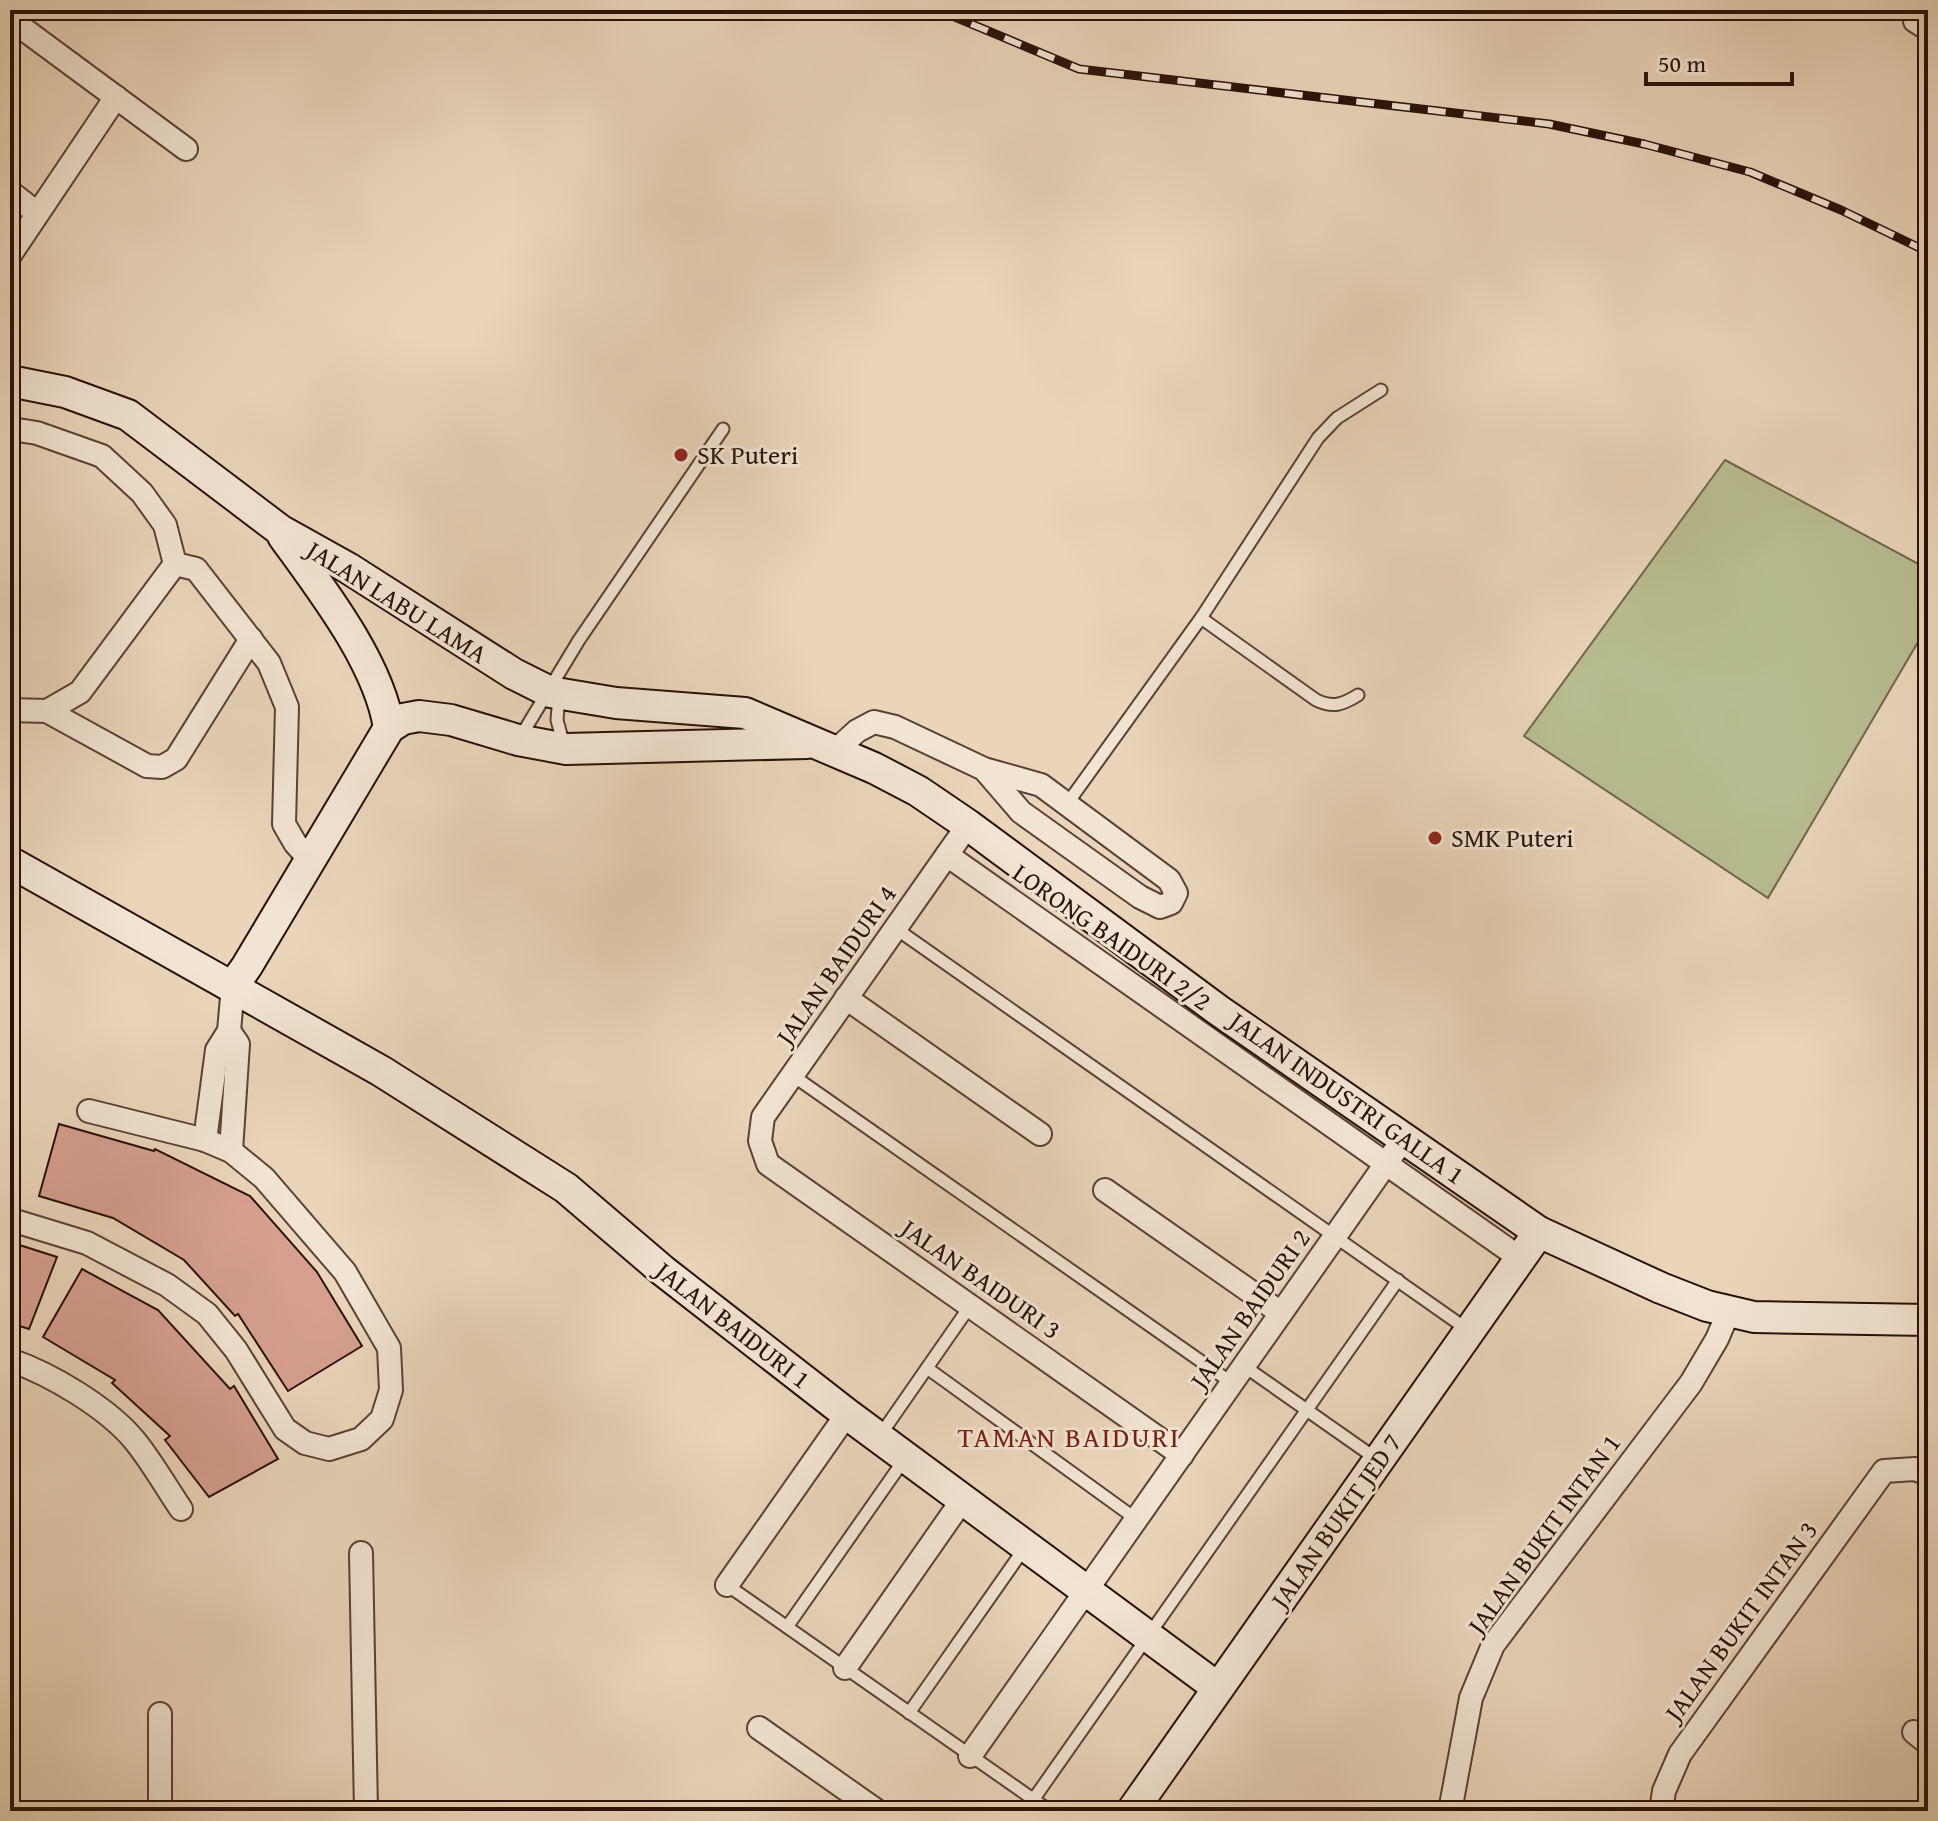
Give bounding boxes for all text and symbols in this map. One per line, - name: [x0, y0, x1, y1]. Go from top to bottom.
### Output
- scale bar: [1646, 36, 1792, 86]
- text: 50 m: [1658, 46, 1706, 81]
- place label: SK Puteri: [697, 435, 798, 474]
- marker: SK Puteri: [672, 446, 690, 464]
- street label: JALAN LABU LAMA: [297, 529, 495, 673]
- place label: SMK Puteri: [1451, 818, 1574, 857]
- marker: SMK Puteri: [1426, 829, 1444, 847]
- street label: LORONG BAIDURI 2/2: [1005, 853, 1220, 1020]
- street label: JALAN BAIDURI 4: [764, 877, 905, 1055]
- street label: JALAN INDUSTRI GALLA 1: [1219, 1000, 1473, 1194]
- street label: JALAN BAIDURI 3: [891, 1207, 1069, 1348]
- street label: JALAN BAIDURI 2: [1178, 1221, 1319, 1399]
- street label: JALAN BAIDURI 1: [645, 1250, 819, 1398]
- district label: TAMAN BAIDURI: [957, 1416, 1181, 1457]
- street label: JALAN BUKIT JED 7: [1259, 1425, 1411, 1619]
- street label: JALAN BUKIT INTAN 1: [1456, 1425, 1630, 1645]
- street label: JALAN BUKIT INTAN 3: [1653, 1512, 1827, 1732]

